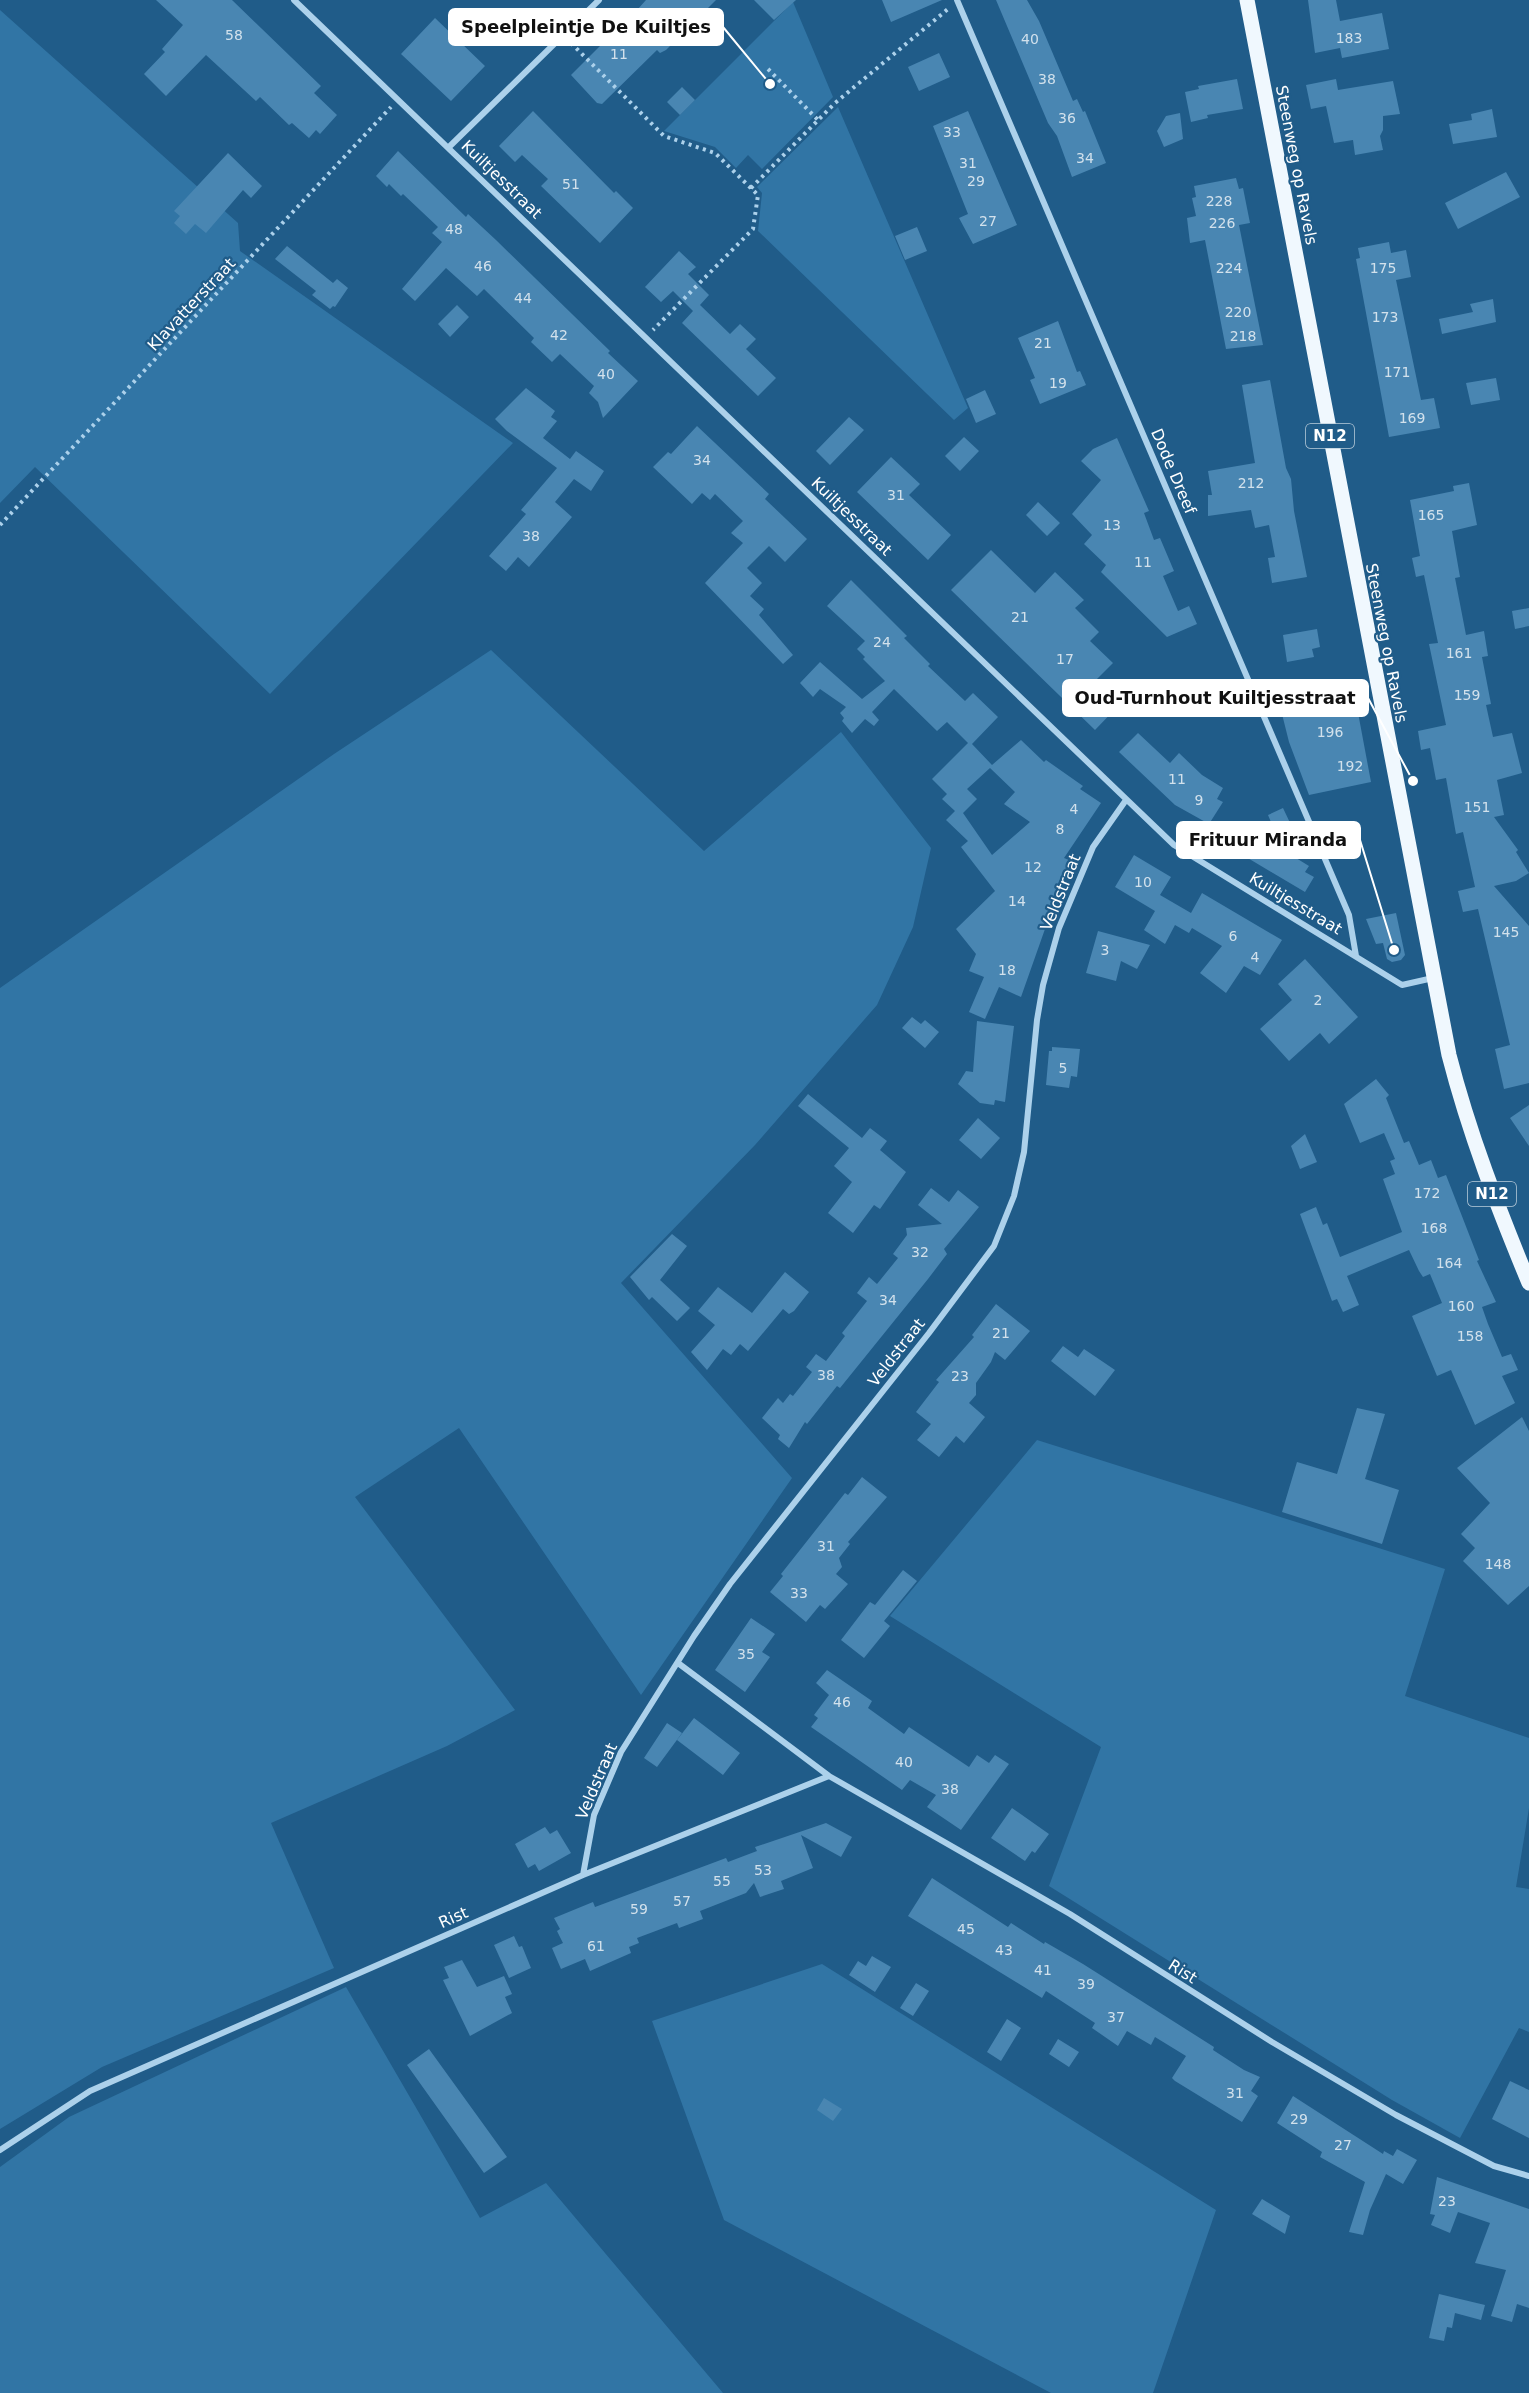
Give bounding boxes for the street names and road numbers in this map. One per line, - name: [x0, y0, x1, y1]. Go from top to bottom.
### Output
- street label: Steenweg op Ravels: [1272, 84, 1321, 246]
- street label: Kuiltjesstraat: [457, 136, 546, 223]
- street label: Klavatterstraat: [143, 254, 239, 355]
- road number: N12: [1306, 424, 1354, 448]
- street label: Dode Dreef: [1147, 426, 1200, 517]
- street label: Kuiltjesstraat: [807, 473, 896, 560]
- street label: Steenweg op Ravels: [1362, 562, 1411, 724]
- street label: Veldstraat: [1036, 851, 1084, 933]
- street label: Kuiltjesstraat: [1246, 868, 1346, 939]
- road number: N12: [1468, 1182, 1516, 1206]
- street label: Veldstraat: [864, 1314, 929, 1390]
- street label: Veldstraat: [572, 1740, 621, 1822]
- street label: Rist: [436, 1903, 471, 1932]
- street label: Rist: [1165, 1955, 1201, 1987]

